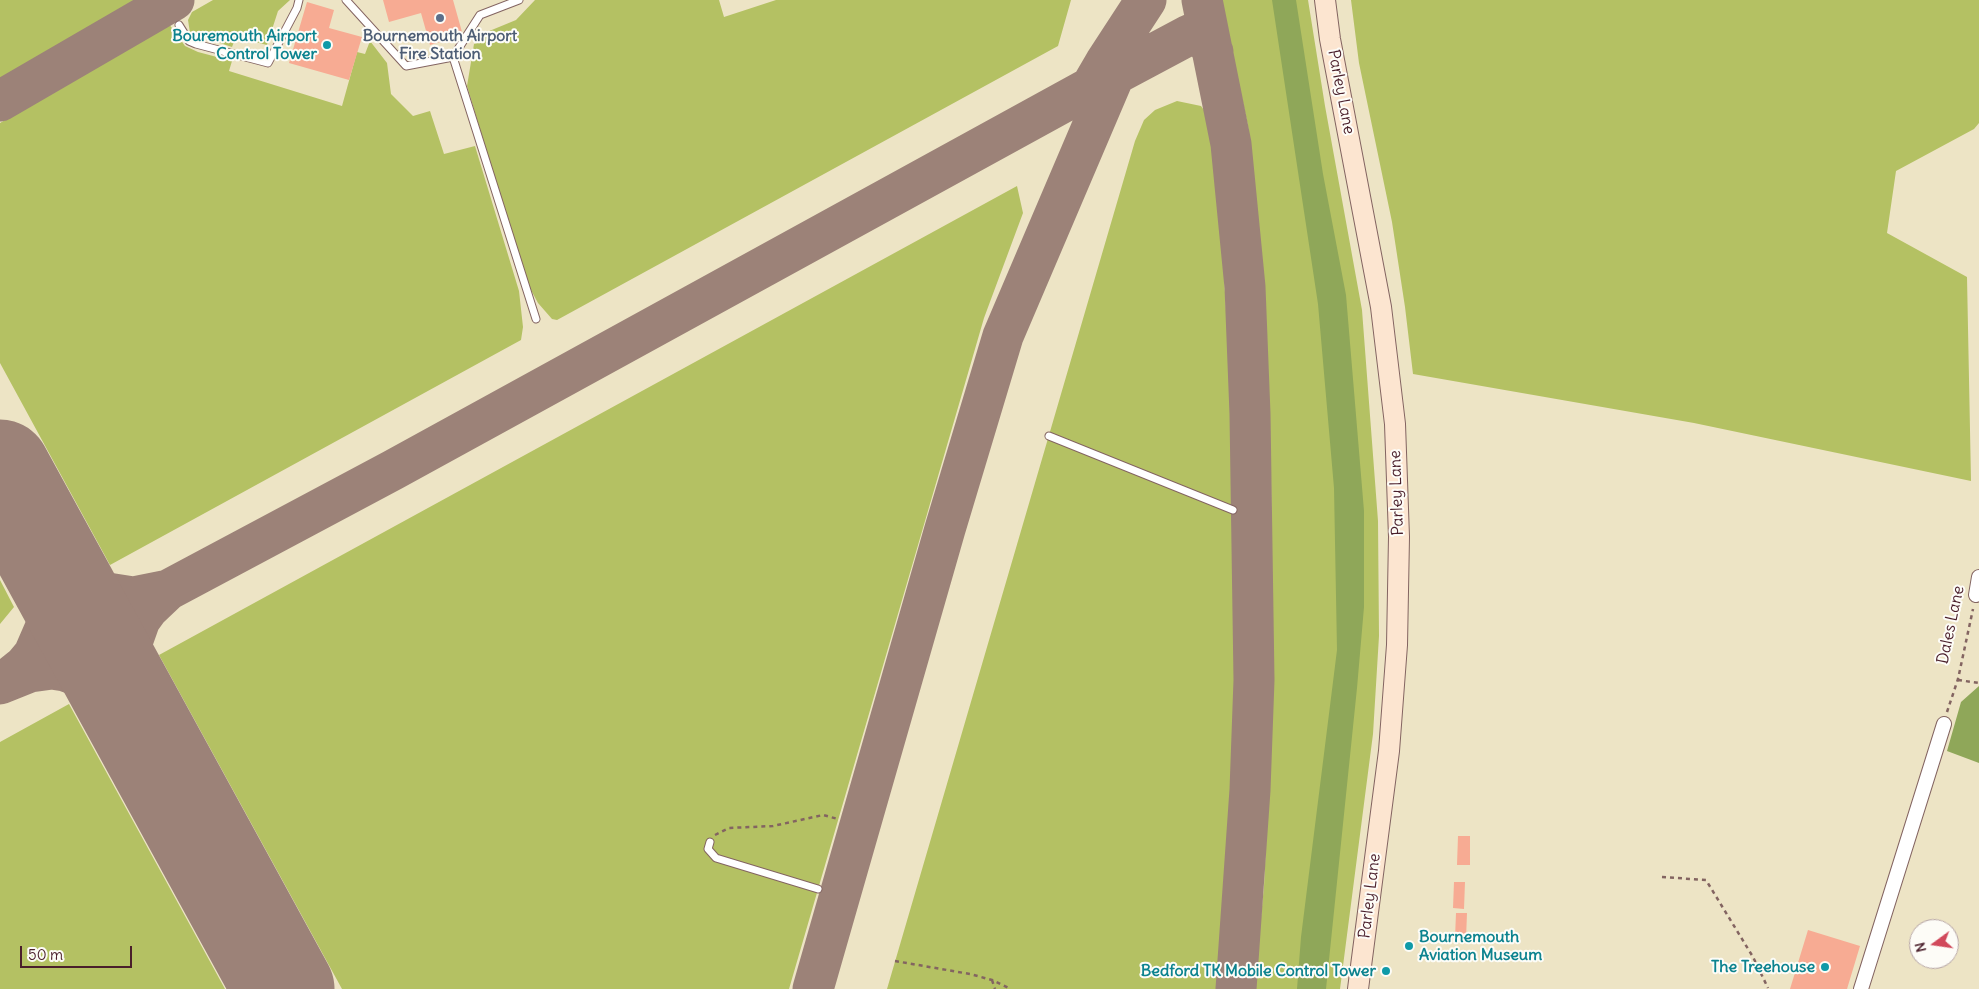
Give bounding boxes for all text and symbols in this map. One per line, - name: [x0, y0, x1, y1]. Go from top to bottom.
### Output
- marker: Bournemouth Airport Fire Station: [434, 12, 446, 24]
- place label: Bouremouth Airport Control Tower: [172, 26, 317, 64]
- place label: Bournemouth Airport Fire Station: [363, 26, 517, 64]
- marker: Bouremouth Airport Control Tower: [321, 39, 333, 51]
- street label: Parley Lane: [1323, 48, 1359, 136]
- street label: Parley Lane: [1386, 450, 1408, 536]
- street label: Dales Lane: [1933, 584, 1969, 666]
- street label: Parley Lane: [1355, 852, 1385, 940]
- north arrow: [1909, 919, 1959, 969]
- place label: Bournemouth Aviation Museum: [1419, 927, 1542, 965]
- scale bar: [22, 936, 135, 968]
- marker: Bournemouth Aviation Museum: [1403, 940, 1415, 952]
- text: N: [1911, 941, 1930, 954]
- text: 50 m: [28, 945, 63, 964]
- place label: The Treehouse: [1711, 957, 1815, 977]
- place label: Bedford TK Mobile Control Tower: [1141, 961, 1376, 981]
- marker: The Treehouse: [1819, 961, 1831, 973]
- marker: Bedford TK Mobile Control Tower: [1380, 965, 1392, 977]

